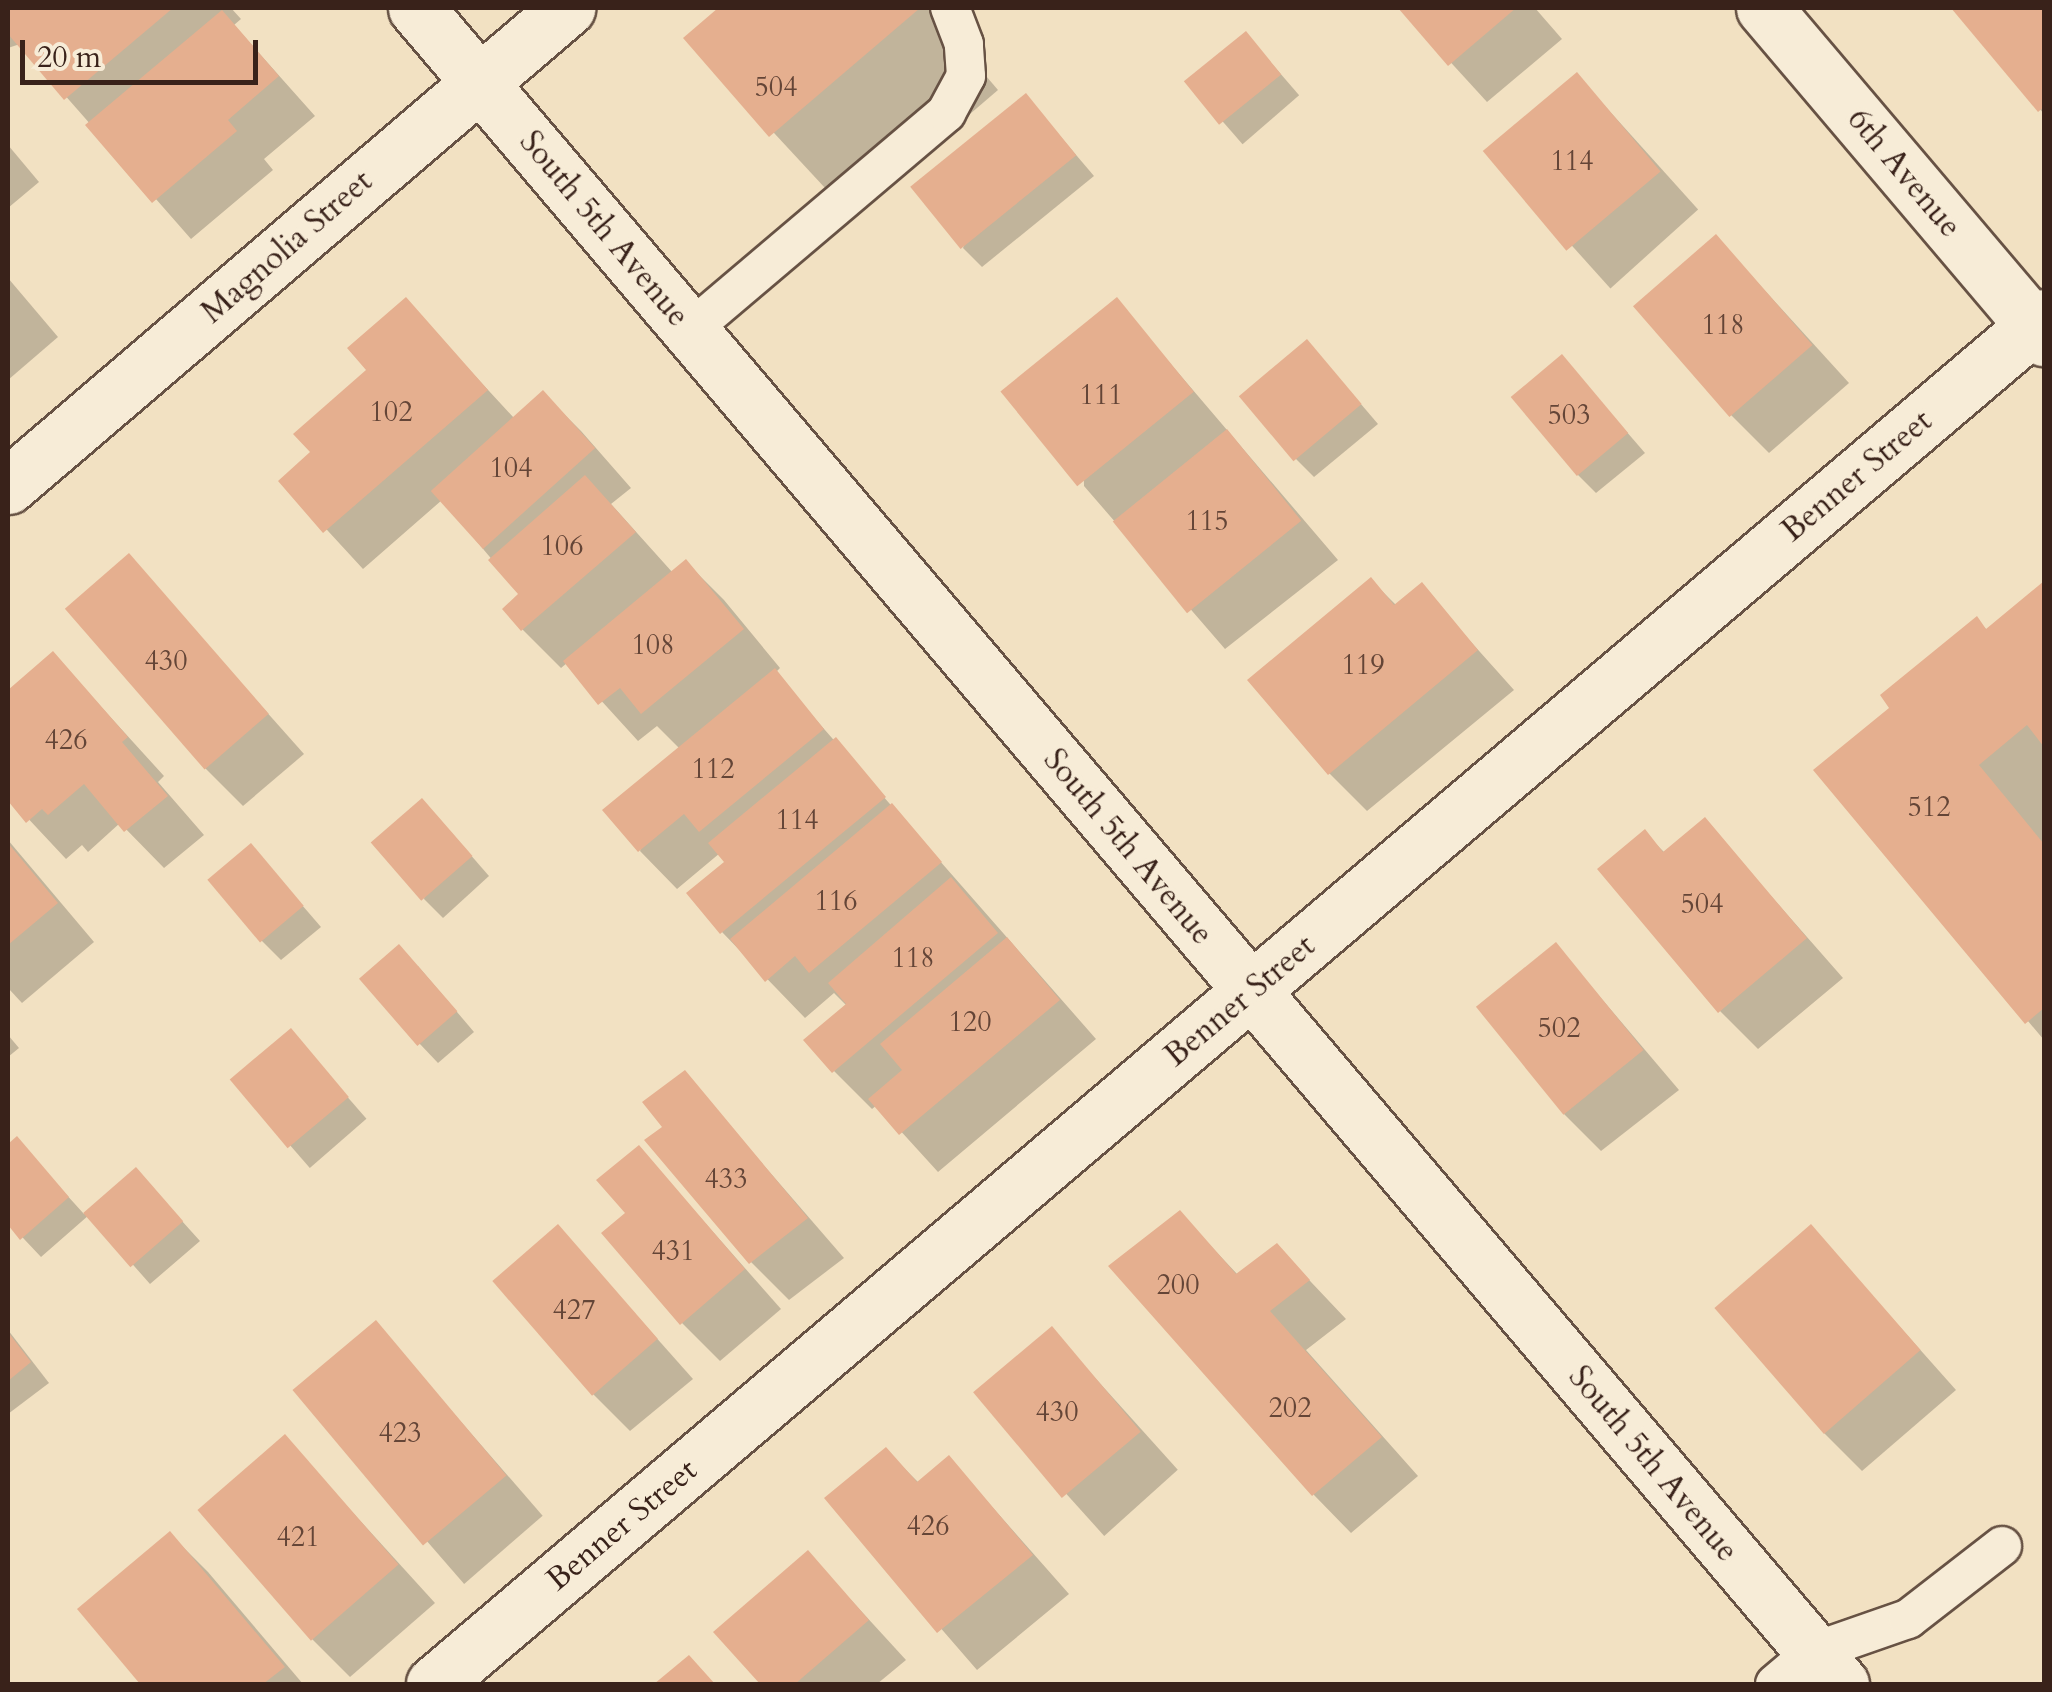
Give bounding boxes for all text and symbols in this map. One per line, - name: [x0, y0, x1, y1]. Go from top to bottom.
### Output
- scale bar: [25, 20, 262, 82]
- text: 20 m: [37, 37, 101, 78]
- house number: 504: [754, 70, 798, 104]
- street label: 6th Avenue: [1839, 101, 1969, 245]
- street label: South 5th Avenue: [511, 123, 697, 335]
- house number: 114: [1550, 144, 1594, 178]
- street label: Magnolia Street: [194, 162, 380, 332]
- house number: 118: [1701, 308, 1745, 342]
- house number: 111: [1079, 378, 1123, 412]
- house number: 102: [369, 395, 413, 429]
- house number: 503: [1547, 398, 1591, 432]
- street label: Benner Street: [1774, 402, 1940, 550]
- house number: 104: [489, 451, 533, 485]
- house number: 115: [1185, 504, 1229, 538]
- house number: 106: [540, 529, 584, 563]
- house number: 108: [631, 628, 675, 662]
- house number: 430: [144, 644, 188, 678]
- house number: 119: [1341, 648, 1385, 682]
- house number: 426: [44, 723, 88, 757]
- street label: South 5th Avenue: [1035, 741, 1221, 953]
- house number: 112: [691, 752, 735, 786]
- house number: 512: [1907, 790, 1951, 824]
- house number: 114: [775, 803, 819, 837]
- house number: 116: [814, 884, 858, 918]
- house number: 504: [1680, 887, 1724, 921]
- street label: Benner Street: [1157, 927, 1323, 1075]
- house number: 118: [891, 941, 935, 975]
- house number: 120: [948, 1005, 992, 1039]
- house number: 502: [1537, 1011, 1581, 1045]
- house number: 433: [704, 1162, 748, 1196]
- house number: 431: [651, 1234, 695, 1268]
- house number: 200: [1156, 1268, 1200, 1302]
- house number: 427: [552, 1293, 596, 1327]
- street label: South 5th Avenue: [1560, 1358, 1746, 1570]
- house number: 202: [1268, 1391, 1312, 1425]
- house number: 430: [1035, 1395, 1079, 1429]
- house number: 423: [378, 1416, 422, 1450]
- street label: Benner Street: [539, 1451, 705, 1599]
- house number: 426: [906, 1509, 950, 1543]
- house number: 421: [276, 1520, 320, 1554]

